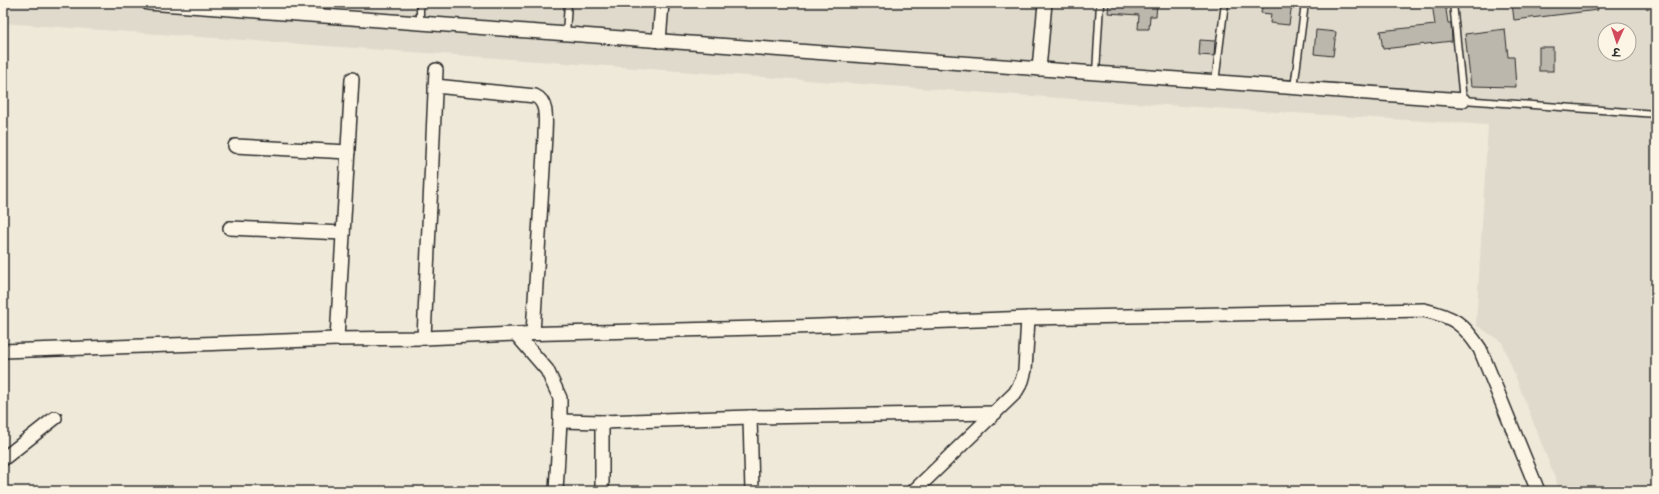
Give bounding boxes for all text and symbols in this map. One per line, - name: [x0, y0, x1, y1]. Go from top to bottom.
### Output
- north arrow: [1597, 22, 1637, 62]
- text: उ: [1611, 45, 1622, 58]

